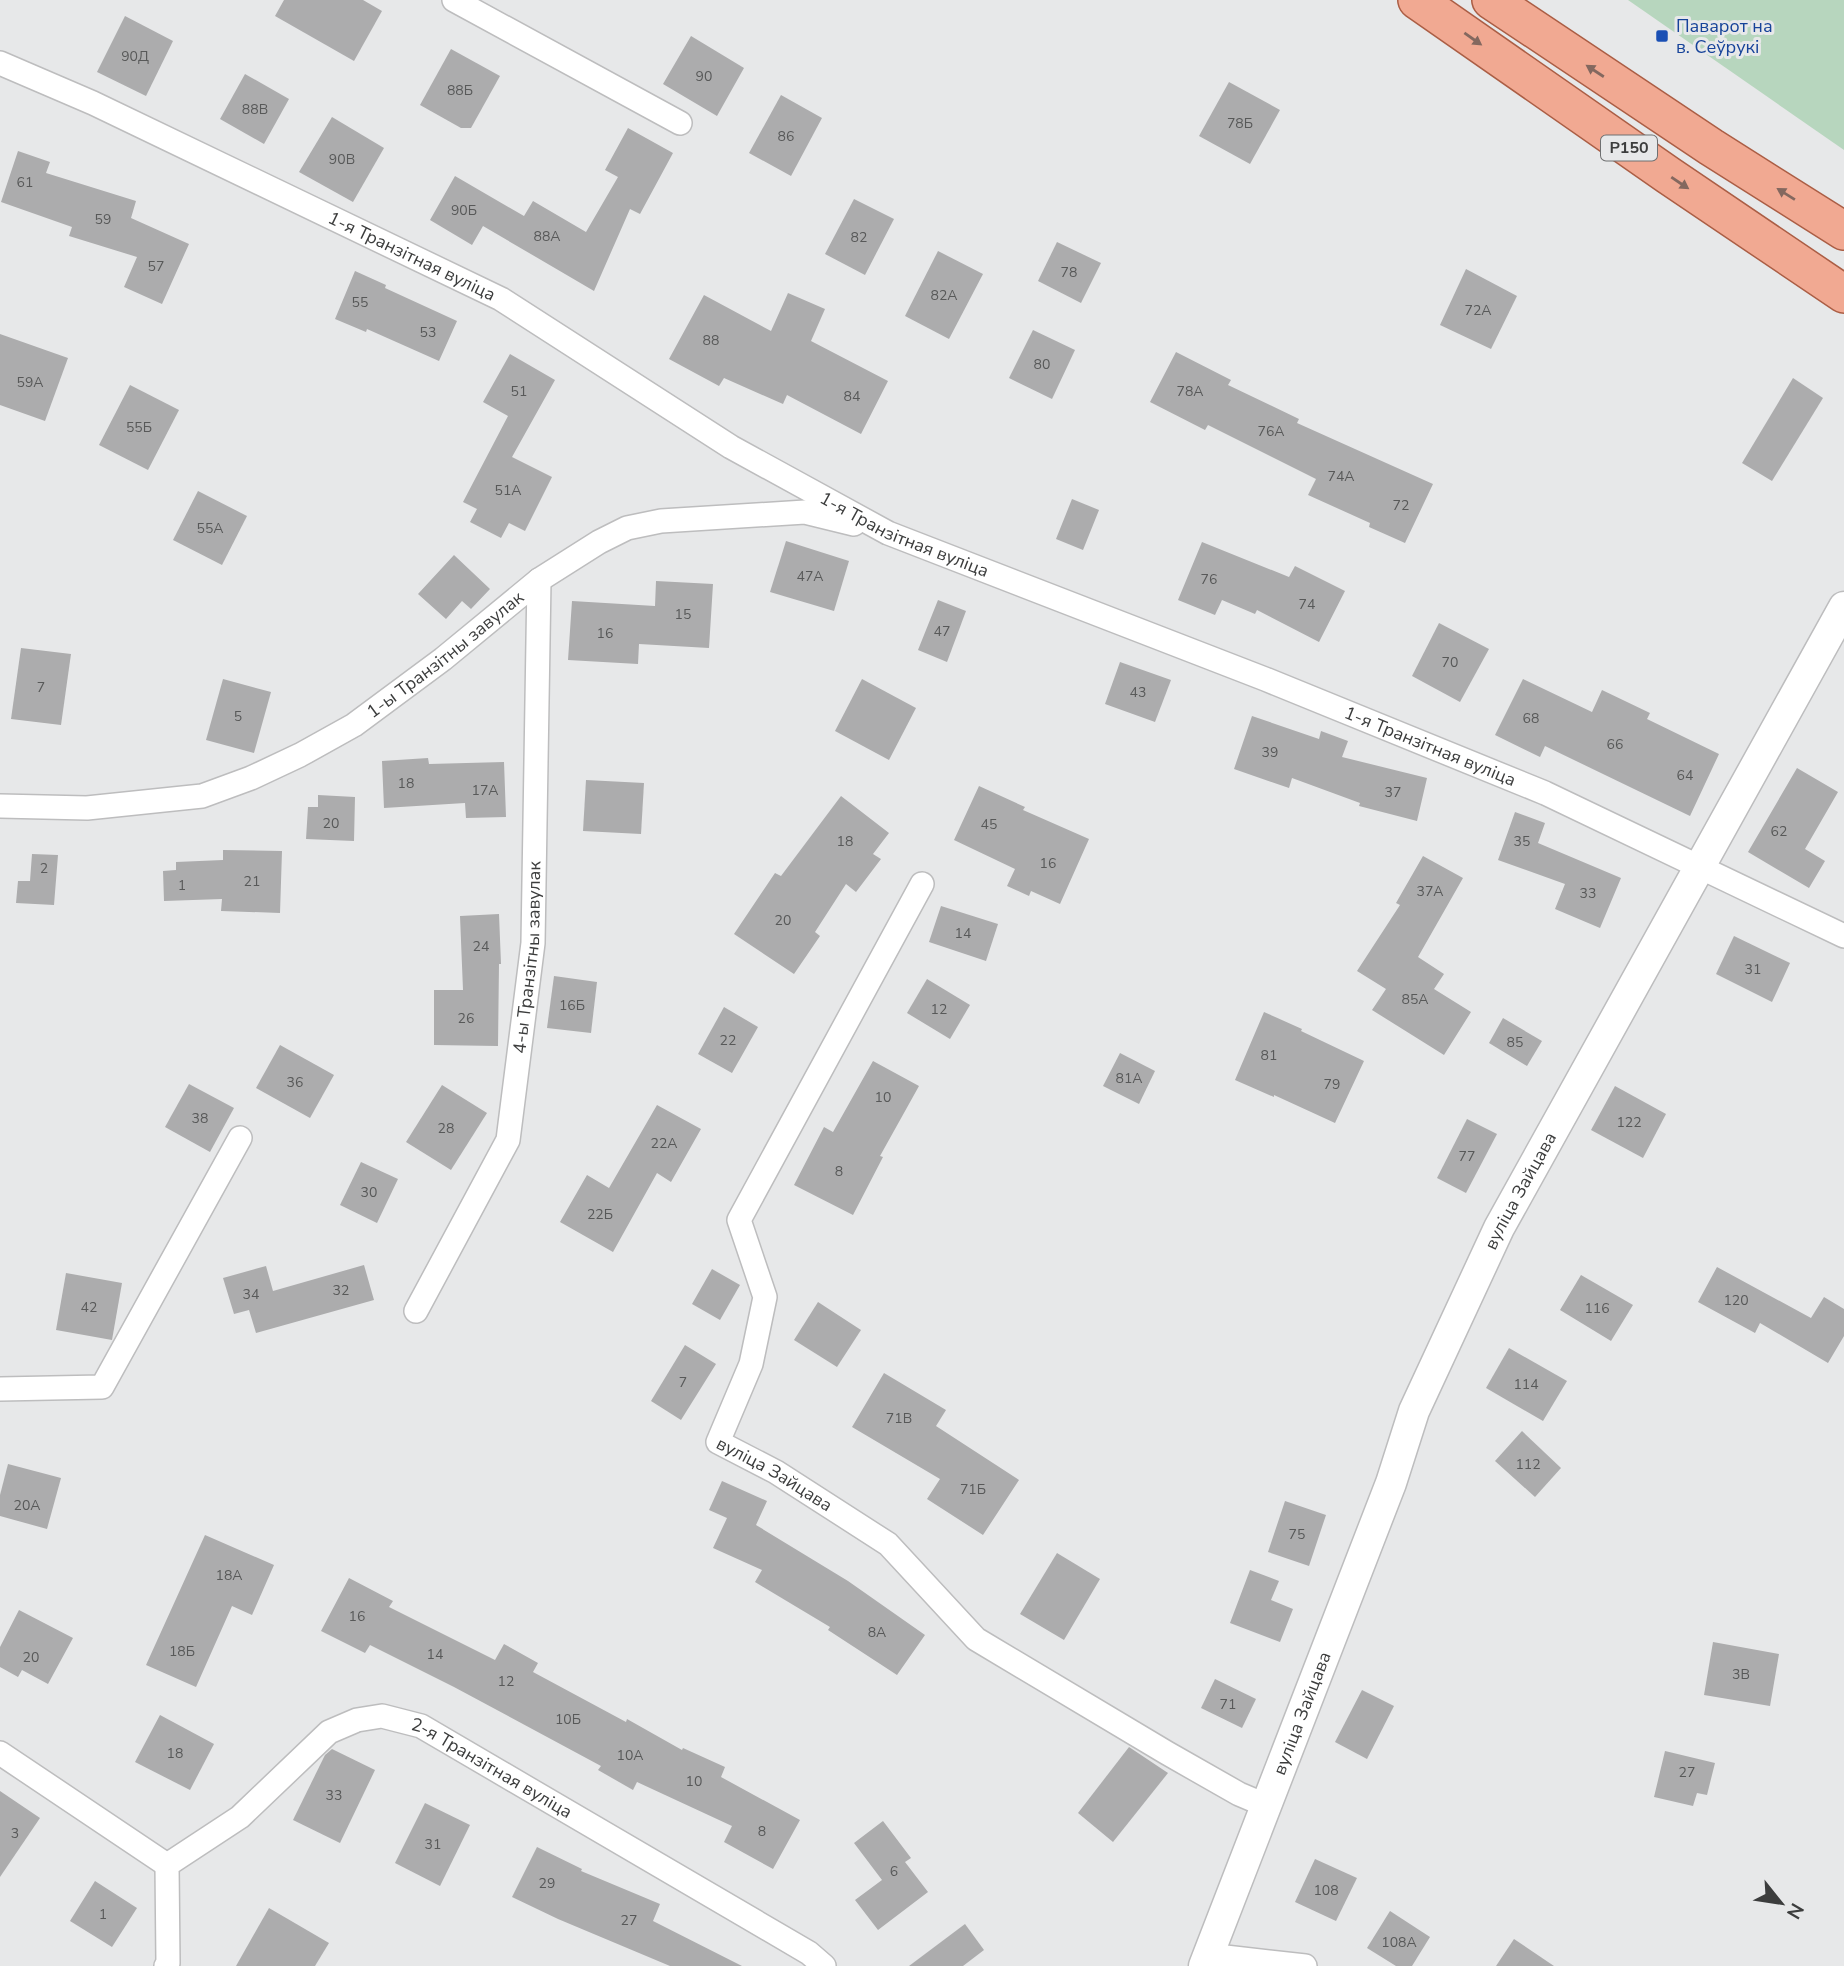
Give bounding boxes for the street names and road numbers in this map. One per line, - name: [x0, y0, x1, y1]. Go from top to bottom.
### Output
- road number: Р150: [1601, 136, 1657, 160]
- street label: 1-я Транзітная вуліца: [324, 206, 500, 307]
- street label: 1-я Транзітная вуліца: [816, 486, 992, 583]
- street label: 1-ы Транзітны завулак: [362, 585, 529, 724]
- street label: 1-я Транзітная вуліца: [1341, 701, 1519, 792]
- street label: 4-ы Транзітны завулак: [507, 860, 546, 1055]
- street label: вуліца Зайцава: [1479, 1128, 1562, 1253]
- street label: вуліца Зайцава: [712, 1431, 837, 1517]
- street label: вуліца Зайцава: [1267, 1648, 1337, 1778]
- street label: 2-я Транзітная вуліца: [409, 1712, 577, 1824]

